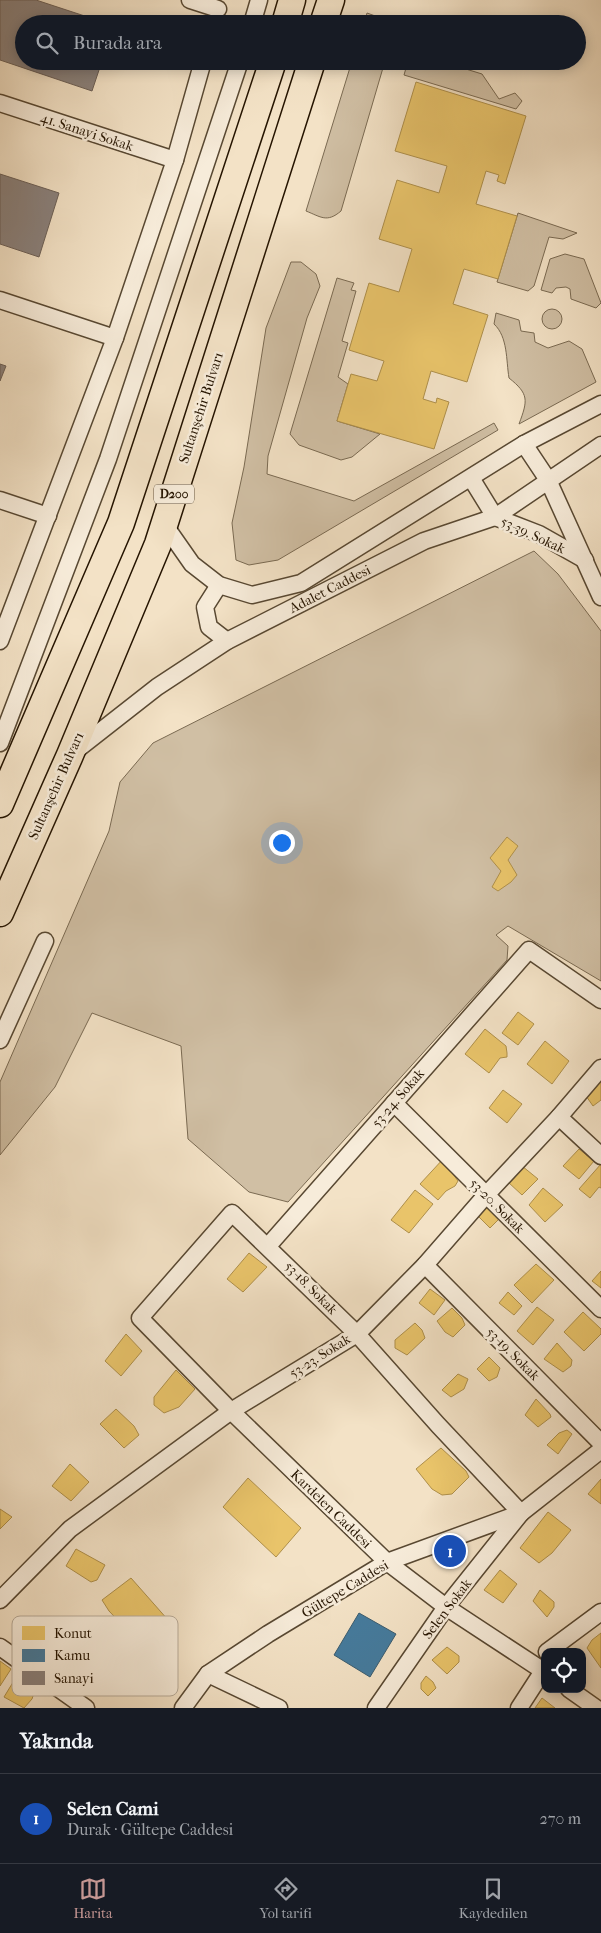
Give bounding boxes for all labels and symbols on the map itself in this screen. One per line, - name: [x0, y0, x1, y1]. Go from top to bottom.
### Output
- street label: 41. Sanayi Sokak: [38, 109, 136, 155]
- street label: Sultanşehir Bulvarı: [175, 350, 227, 466]
- road number: D200: [154, 484, 194, 504]
- street label: 53-39. Sokak: [498, 513, 569, 558]
- street label: Adalet Caddesi: [285, 561, 374, 617]
- street label: Sultanşehir Bulvarı: [25, 730, 87, 842]
- your location: [269, 830, 295, 856]
- street label: 53-24. Sokak: [368, 1065, 429, 1131]
- street label: 53-20. Sokak: [466, 1175, 529, 1238]
- street label: 53-18. Sokak: [281, 1258, 342, 1319]
- street label: 53-19. Sokak: [483, 1324, 544, 1385]
- street label: 53-23. Sokak: [286, 1330, 354, 1382]
- street label: Kardelen Caddesi: [287, 1466, 375, 1552]
- pin: 1: [434, 1532, 466, 1570]
- street label: Gültepe Caddesi: [298, 1556, 392, 1622]
- street label: Selen Sokak: [419, 1575, 476, 1642]
- legend: [12, 1616, 178, 1696]
- text: Konut: [54, 1625, 92, 1642]
- text: Kamu: [54, 1647, 90, 1664]
- text: Sanayi: [54, 1670, 94, 1687]

